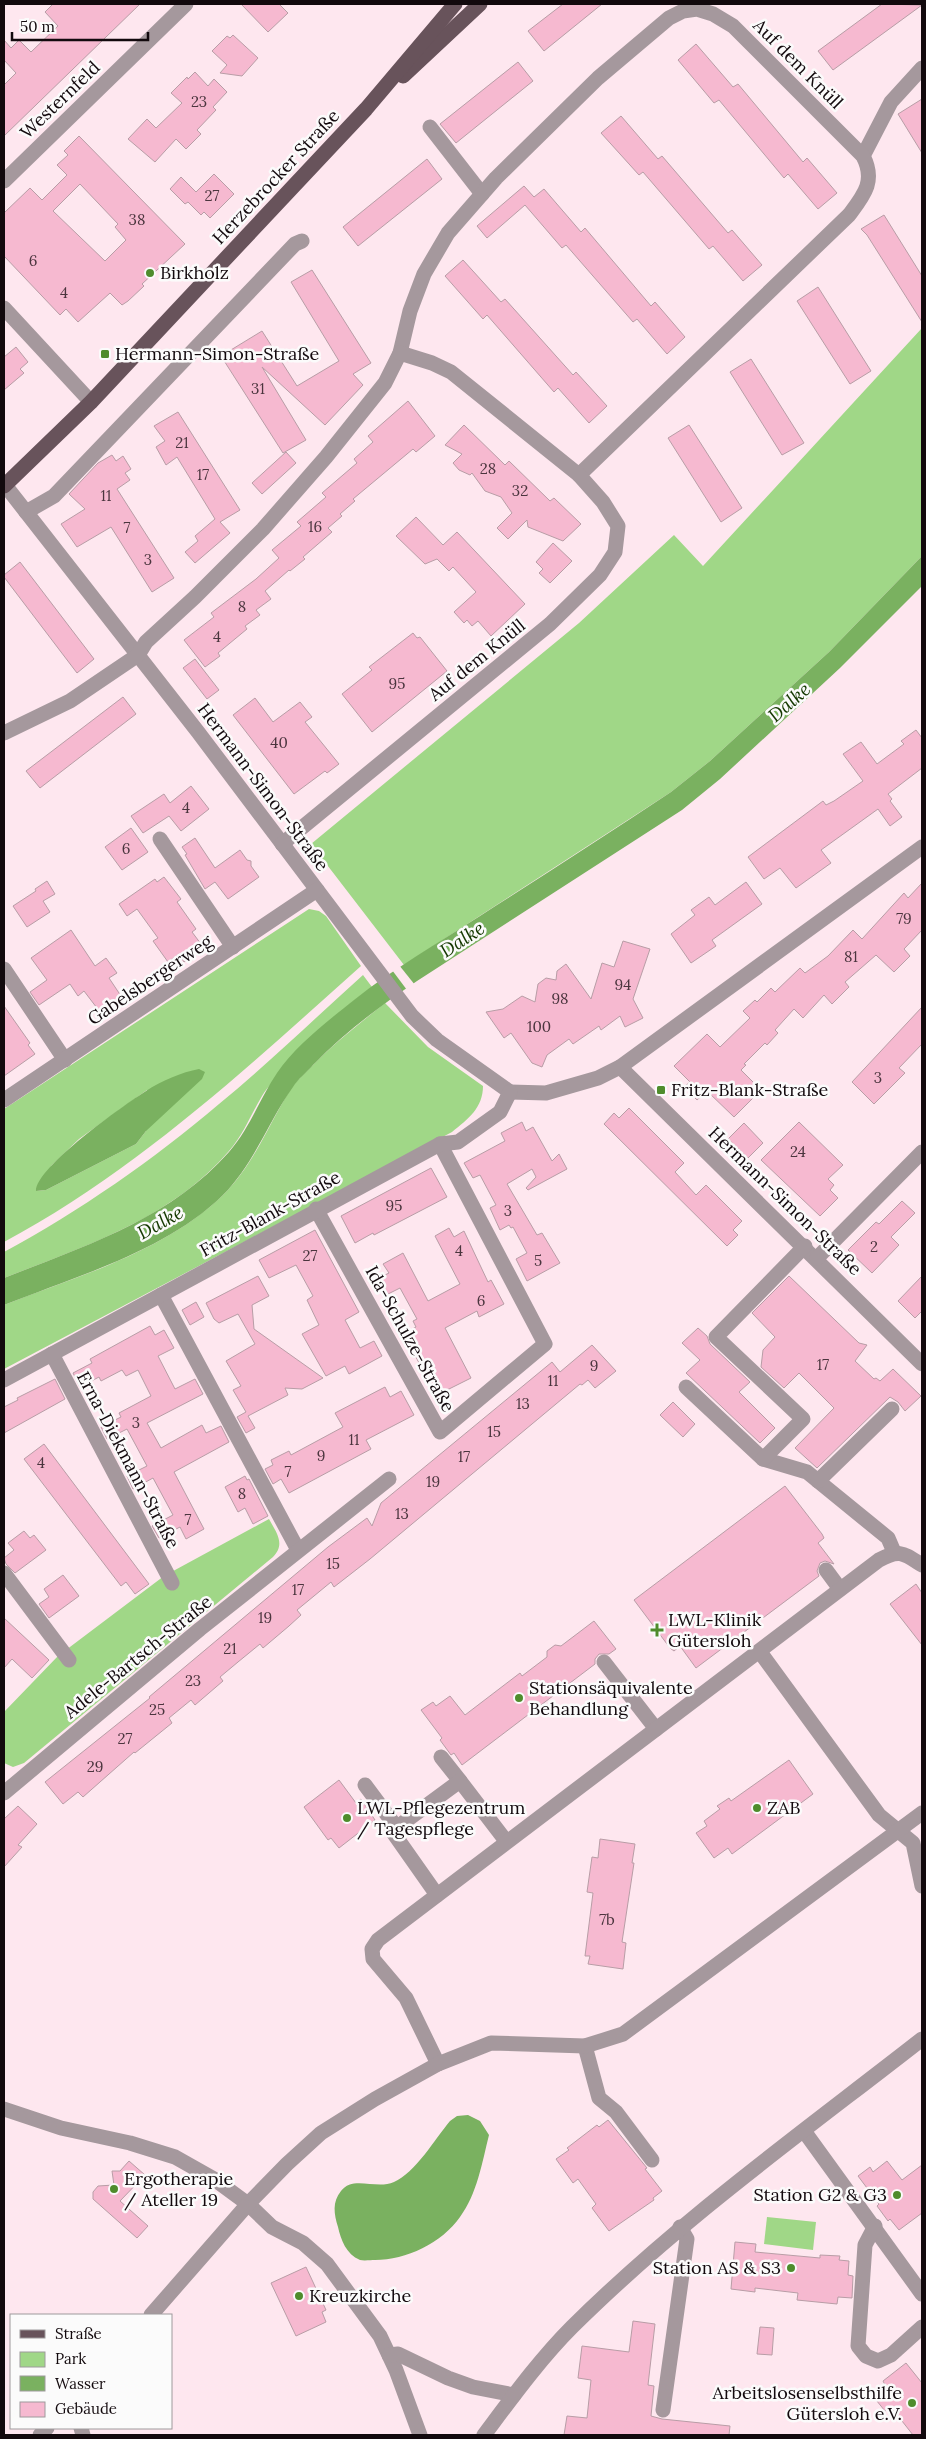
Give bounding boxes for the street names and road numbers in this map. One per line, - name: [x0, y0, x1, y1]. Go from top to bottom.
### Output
- street label: Auf dem Knüll: [748, 13, 848, 114]
- street label: Westernfeld: [15, 56, 105, 143]
- street label: Herzebrocker Straße: [207, 104, 344, 249]
- street label: Auf dem Knüll: [423, 613, 530, 706]
- street label: Hermann-Simon-Straße: [193, 698, 334, 875]
- street label: Gabelsbergerweg: [83, 929, 217, 1030]
- street label: Hermann-Simon-Straße: [704, 1121, 867, 1280]
- street label: Fritz-Blank-Straße: [195, 1165, 344, 1262]
- street label: Ida-Schulze-Straße: [361, 1262, 460, 1416]
- street label: Erna-Diekmann-Straße: [72, 1367, 185, 1553]
- street label: Adele-Bartsch-Straße: [58, 1590, 216, 1724]

